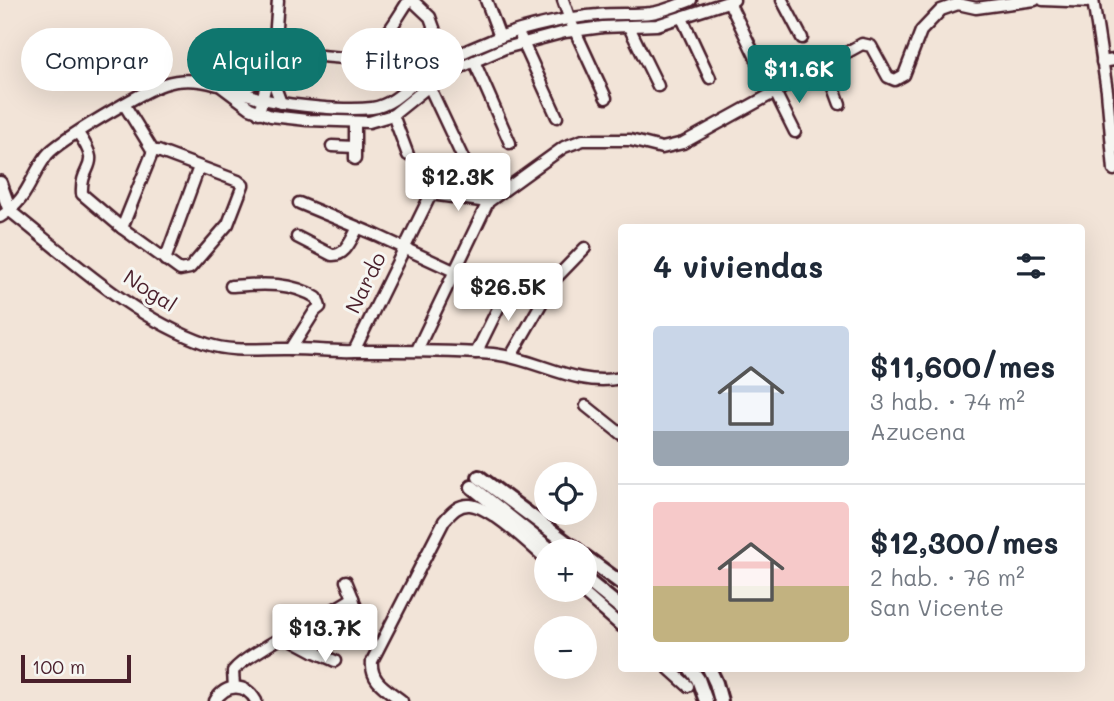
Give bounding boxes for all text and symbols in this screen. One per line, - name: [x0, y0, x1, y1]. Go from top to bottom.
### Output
- chip: Comprar: [21, 28, 173, 91]
- chip: Alquilar: [187, 28, 327, 91]
- chip: Filtros: [341, 28, 464, 91]
- pin: $11.6K: [742, 46, 856, 105]
- text: $11.6K: [764, 53, 834, 83]
- pin: $12.3K: [401, 154, 515, 213]
- text: $12.3K: [421, 161, 495, 191]
- text: 4 viviendas: [653, 246, 823, 286]
- street label: Nardo: [338, 247, 391, 317]
- icon: filters: [1012, 247, 1050, 285]
- street label: Nogal: [119, 262, 183, 317]
- pin: $26.5K: [451, 264, 565, 323]
- text: $26.5K: [470, 271, 546, 301]
- text: $11,600/mes: [870, 346, 1055, 386]
- icon: home: [709, 354, 793, 438]
- text: 3 hab. · 74 m²: [870, 386, 1025, 416]
- text: Azucena: [870, 416, 966, 446]
- map controls: [534, 462, 597, 679]
- button: locate: [534, 462, 597, 525]
- text: $12,300/mes: [870, 522, 1059, 562]
- icon: home: [709, 530, 793, 614]
- button: +: [534, 539, 597, 602]
- text: 2 hab. · 76 m²: [870, 562, 1025, 592]
- text: San Vicente: [870, 592, 1004, 622]
- pin: $13.7K: [268, 604, 382, 664]
- text: $13.7K: [288, 612, 362, 642]
- button: −: [534, 616, 597, 679]
- scale bar: [21, 652, 131, 684]
- text: 100 m: [32, 654, 85, 679]

